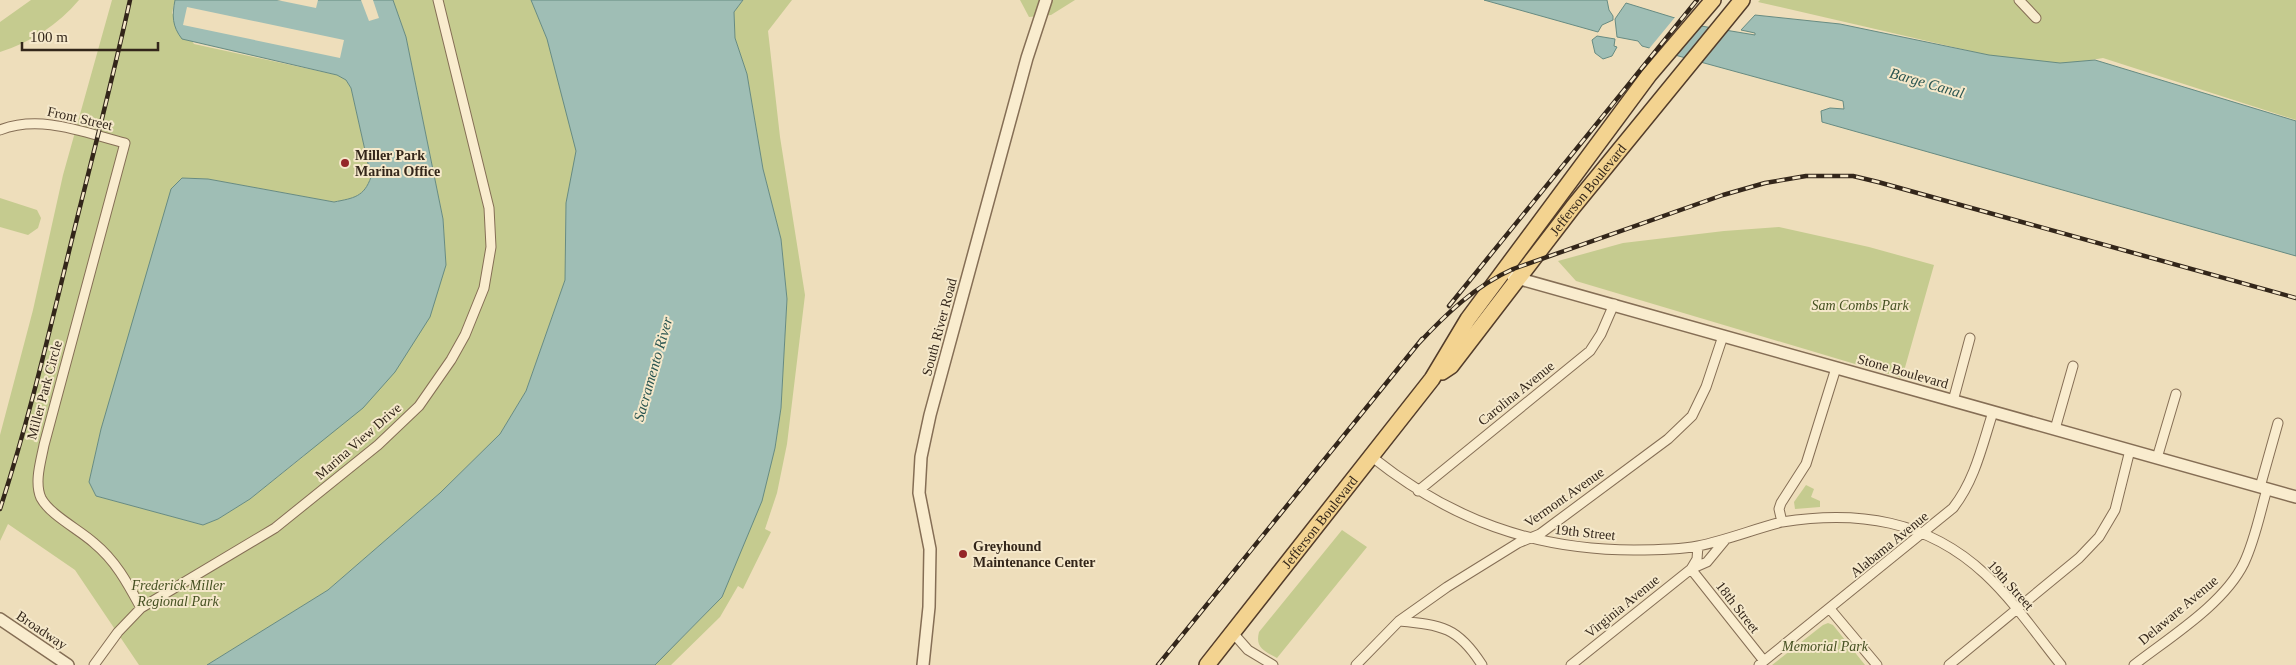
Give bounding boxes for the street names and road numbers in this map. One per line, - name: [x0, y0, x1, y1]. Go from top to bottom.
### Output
- street label: Front Street: [46, 104, 114, 133]
- street label: Jefferson Boulevard: [1547, 141, 1629, 239]
- street label: South River Road: [919, 277, 960, 378]
- street label: Miller Park Circle: [24, 339, 65, 441]
- street label: Stone Boulevard: [1856, 351, 1950, 392]
- street label: Carolina Avenue: [1475, 358, 1557, 429]
- street label: Marina View Drive: [312, 400, 404, 483]
- street label: Vermont Avenue: [1522, 464, 1607, 530]
- street label: Jefferson Boulevard: [1279, 473, 1361, 571]
- street label: Alabama Avenue: [1847, 508, 1931, 580]
- street label: 19th Street: [1554, 522, 1616, 543]
- street label: 19th Street: [1985, 558, 2037, 613]
- street label: Virginia Avenue: [1582, 572, 1662, 641]
- street label: Delaware Avenue: [2136, 573, 2221, 648]
- street label: 18th Street: [1713, 579, 1762, 636]
- street label: Broadway: [14, 608, 70, 653]

